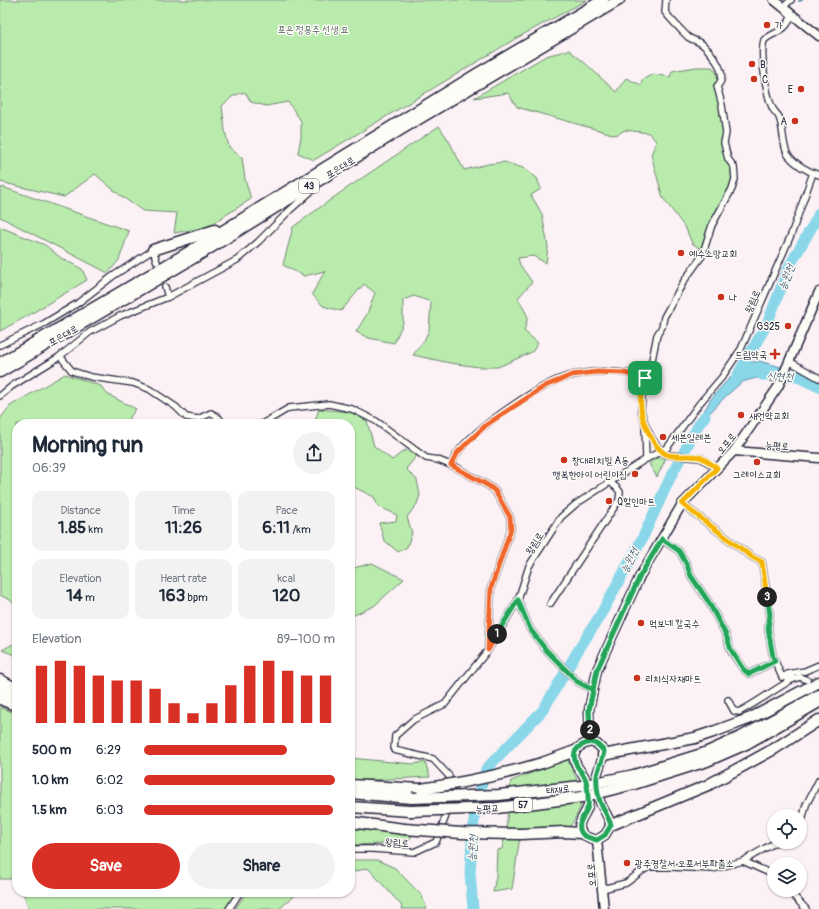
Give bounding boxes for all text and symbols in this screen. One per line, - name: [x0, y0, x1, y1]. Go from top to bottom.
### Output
- marker: 가: [762, 20, 772, 30]
- place label: 가: [775, 20, 783, 32]
- park label: 포은 정몽주 선생 묘: [278, 24, 348, 36]
- marker: B: [747, 59, 757, 69]
- place label: B: [760, 59, 766, 71]
- marker: C: [749, 74, 759, 84]
- place label: C: [762, 74, 768, 86]
- place label: E: [788, 84, 793, 96]
- marker: E: [796, 84, 806, 94]
- place label: A: [781, 116, 788, 128]
- marker: A: [790, 116, 800, 126]
- street label: 포은대로: [324, 154, 357, 181]
- road number: 43: [299, 179, 319, 193]
- marker: 예수소망교회: [676, 248, 686, 258]
- place label: 예수소망교회: [689, 248, 737, 260]
- water label: 능원천: [775, 261, 798, 292]
- street label: 왕림로: [743, 288, 763, 315]
- marker: 나: [716, 292, 726, 302]
- place label: 나: [729, 292, 737, 304]
- place label: GS25: [757, 321, 780, 333]
- marker: GS25: [783, 321, 793, 331]
- street label: 포은대로: [47, 323, 80, 349]
- place label: 드림약국: [735, 349, 767, 361]
- marker: 드림약국: [770, 349, 780, 359]
- pin: [628, 361, 662, 395]
- icon: arrive: [634, 367, 656, 389]
- water label: 신현천: [766, 369, 795, 384]
- marker: 새언약교회: [736, 410, 746, 420]
- place label: 새언약교회: [749, 410, 789, 422]
- street label: 오포로: [715, 430, 739, 457]
- text: Morning run: [32, 431, 143, 459]
- button: share: [293, 432, 335, 474]
- marker: 세븐일레븐: [658, 432, 668, 442]
- place label: 세븐일레븐: [671, 432, 711, 444]
- street label: 능평로: [764, 439, 789, 453]
- marker: 창대리치빌 A동: [559, 455, 569, 465]
- place label: 창대리치빌 A동: [572, 455, 629, 467]
- marker: 그레이스교회: [752, 457, 762, 467]
- text: 06:39: [32, 460, 66, 476]
- place label: 행복한아이 어린이집: [551, 469, 627, 481]
- marker: 행복한아이 어린이집: [630, 469, 640, 479]
- place label: 그레이스교회: [733, 469, 781, 481]
- marker: Q할인마트: [604, 496, 614, 506]
- place label: Q할인마트: [617, 496, 655, 508]
- text: Distance: [60, 504, 101, 517]
- text: Time: [172, 504, 195, 517]
- text: Pace: [276, 504, 297, 517]
- text: 1.85: [58, 517, 86, 538]
- text: 11:26: [165, 517, 202, 538]
- text: 6:11: [262, 517, 290, 538]
- text: km: [86, 523, 103, 536]
- text: /km: [290, 523, 311, 536]
- street label: 왕림로: [523, 530, 546, 557]
- water label: 능원천: [618, 544, 642, 575]
- text: Elevation: [60, 572, 101, 585]
- text: Heart rate: [160, 572, 207, 585]
- text: kcal: [278, 572, 295, 585]
- text: 14: [66, 585, 83, 606]
- text: 163: [159, 585, 185, 606]
- text: 120: [273, 585, 300, 606]
- pin: 3: [757, 587, 777, 607]
- text: 3: [764, 590, 770, 603]
- text: m: [83, 591, 95, 604]
- text: bpm: [185, 591, 208, 604]
- marker: 먹보네 칼국수: [636, 618, 646, 628]
- place label: 먹보네 칼국수: [649, 618, 699, 630]
- pin: 1: [487, 624, 507, 644]
- text: 1: [495, 627, 499, 640]
- text: Elevation: [32, 631, 82, 647]
- text: 89–100 m: [277, 631, 335, 647]
- marker: 리치식자재마트: [632, 673, 642, 683]
- place label: 리치식자재마트: [645, 673, 701, 685]
- pin: 2: [580, 720, 600, 740]
- text: 2: [587, 723, 593, 736]
- text: 500 m: [32, 742, 71, 758]
- text: 6:29: [96, 742, 121, 758]
- text: 1.0 km: [32, 772, 69, 788]
- text: 6:02: [96, 772, 123, 788]
- street label: 태재로: [545, 783, 571, 797]
- road number: 57: [514, 798, 532, 812]
- text: 1.5 km: [32, 802, 67, 818]
- text: 6:03: [96, 802, 123, 818]
- street label: 능평교: [475, 802, 499, 816]
- map controls: [767, 809, 807, 897]
- button: locate: [767, 809, 807, 849]
- water label: 능원천: [465, 833, 480, 862]
- street label: 왕림로: [384, 836, 409, 850]
- button: Save: [32, 843, 180, 889]
- button: Share: [188, 843, 335, 889]
- button: layers: [767, 857, 807, 897]
- marker: 광주경찰서 오포서부파출소: [622, 858, 632, 868]
- place label: 광주경찰서 오포서부파출소: [635, 858, 734, 870]
- street label: 오포로: [585, 862, 599, 887]

